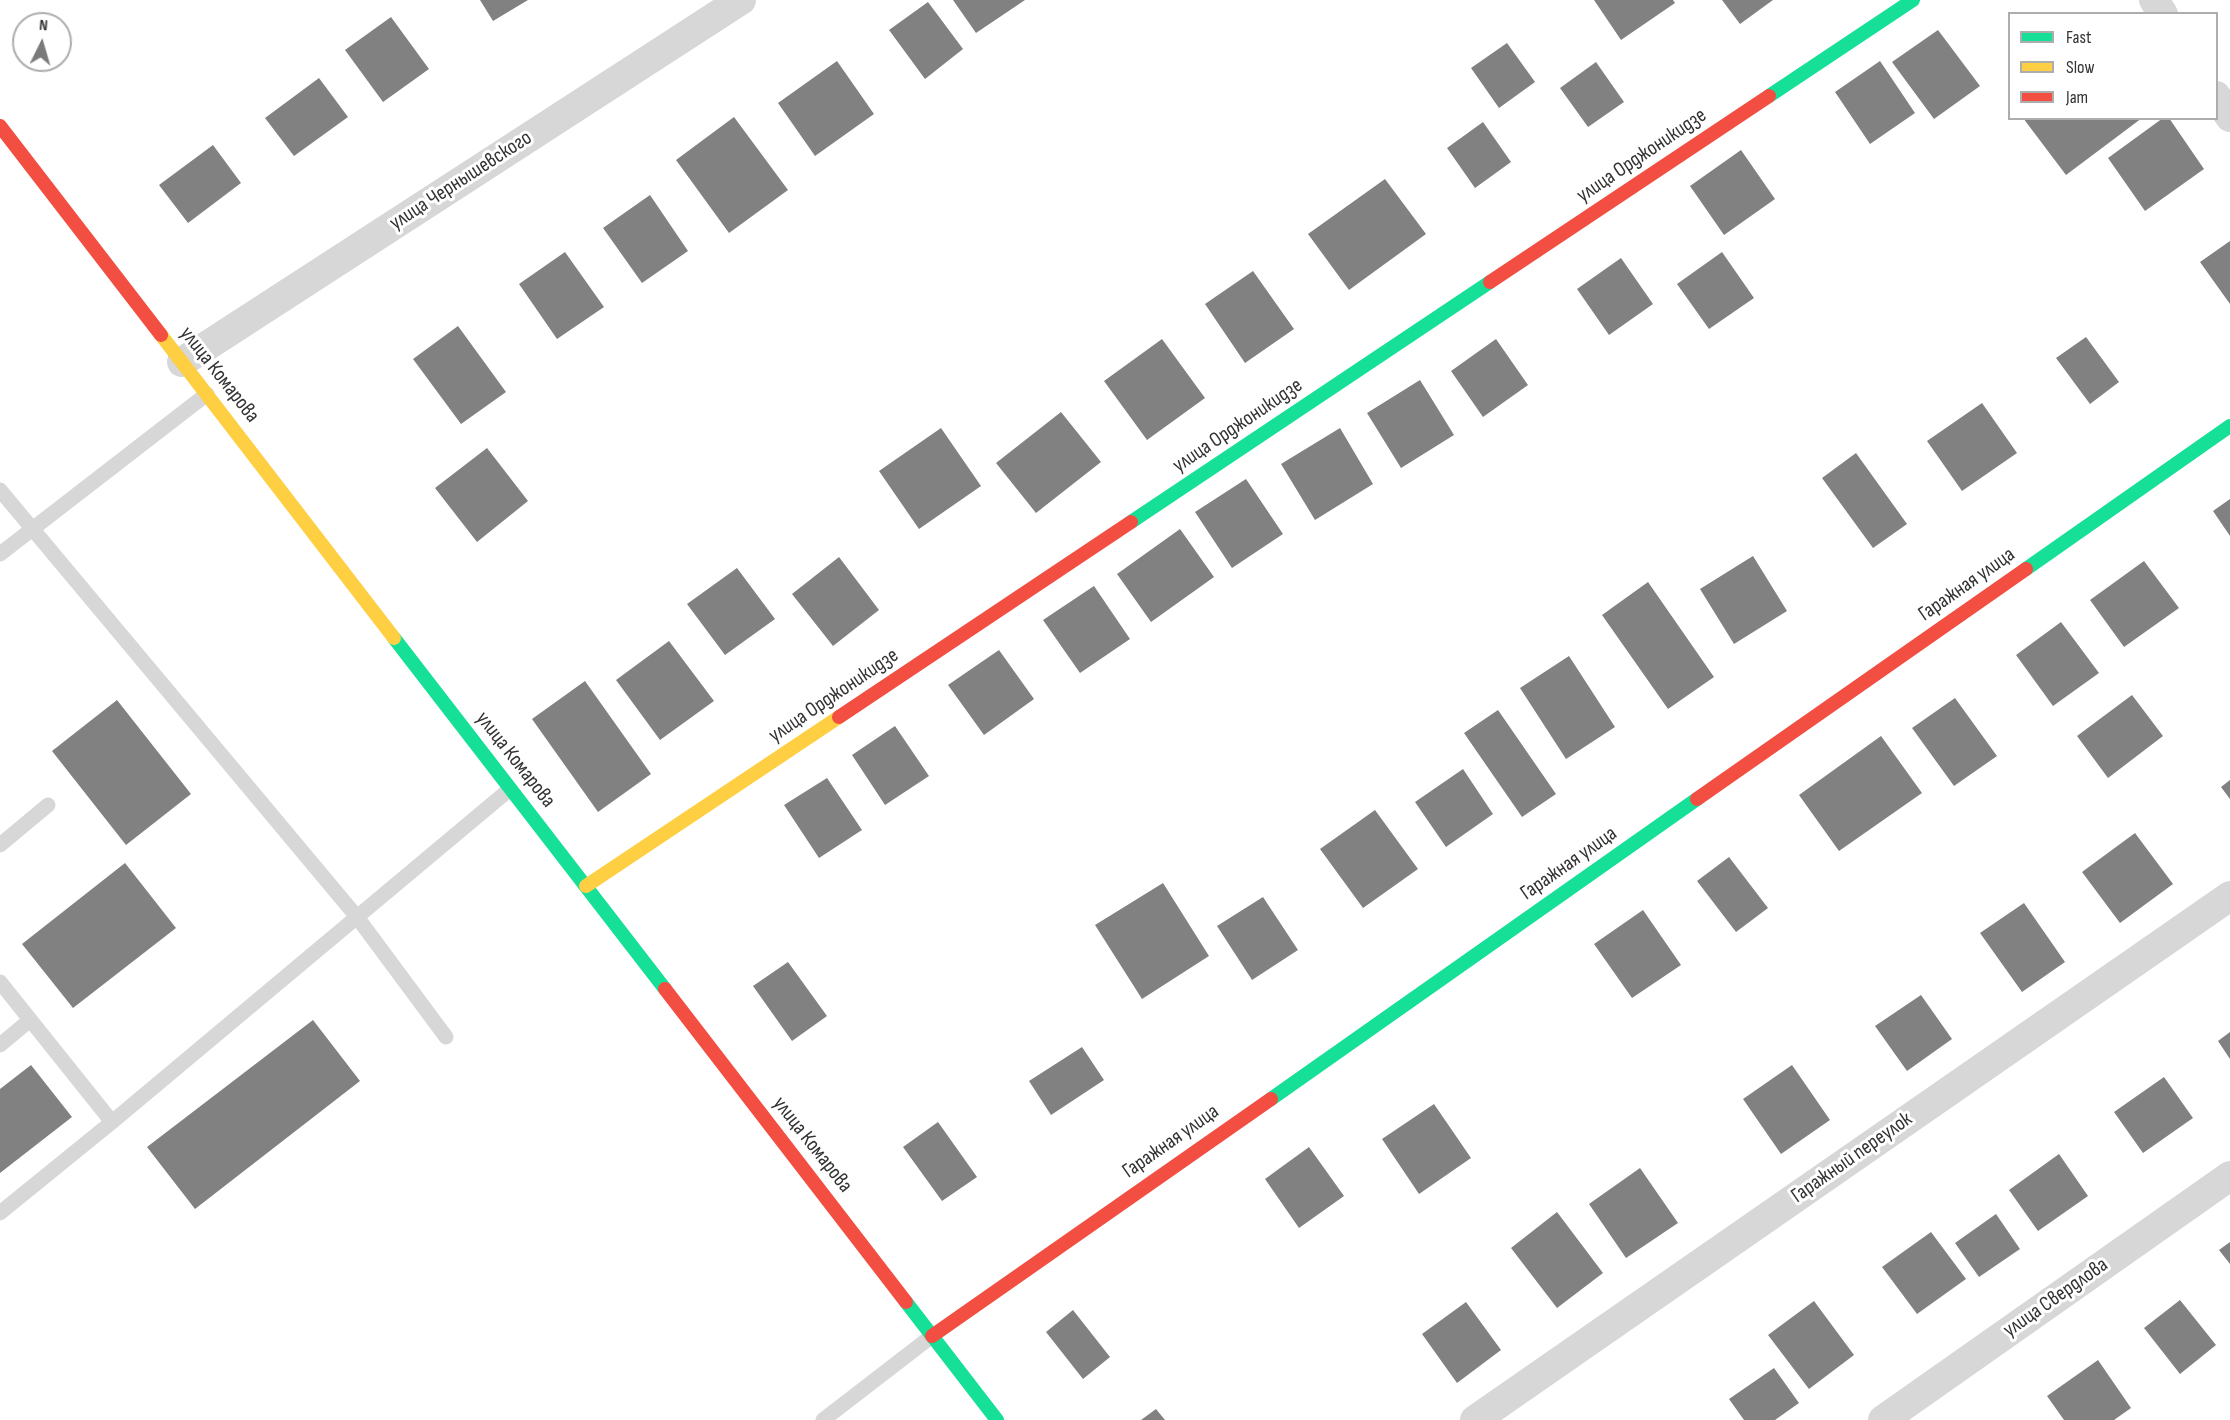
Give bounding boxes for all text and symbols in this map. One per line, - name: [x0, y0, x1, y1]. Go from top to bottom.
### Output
- north arrow: [12, 12, 72, 72]
- legend: [2008, 12, 2218, 120]
- text: N: [38, 16, 49, 35]
- text: Fast: [2066, 27, 2091, 48]
- text: Slow: [2066, 57, 2095, 78]
- text: Jam: [2066, 87, 2088, 108]
- street label: улица Орджоникидзе: [1572, 103, 1712, 209]
- street label: улица Чернышевского: [385, 126, 537, 236]
- street label: улица Комарова: [174, 322, 264, 428]
- street label: улица Орджоникидзе: [1168, 373, 1308, 479]
- street label: Гаражная улица: [1914, 543, 2020, 627]
- street label: улица Орджоникидзе: [764, 643, 904, 749]
- street label: улица Комарова: [470, 707, 560, 813]
- street label: Гаражная улица: [1516, 822, 1622, 906]
- street label: улица Комарова: [767, 1092, 857, 1198]
- street label: Гаражная улица: [1118, 1100, 1224, 1184]
- street label: Гаражный переулок: [1787, 1107, 1917, 1209]
- street label: улица Свердлова: [1999, 1253, 2113, 1343]

